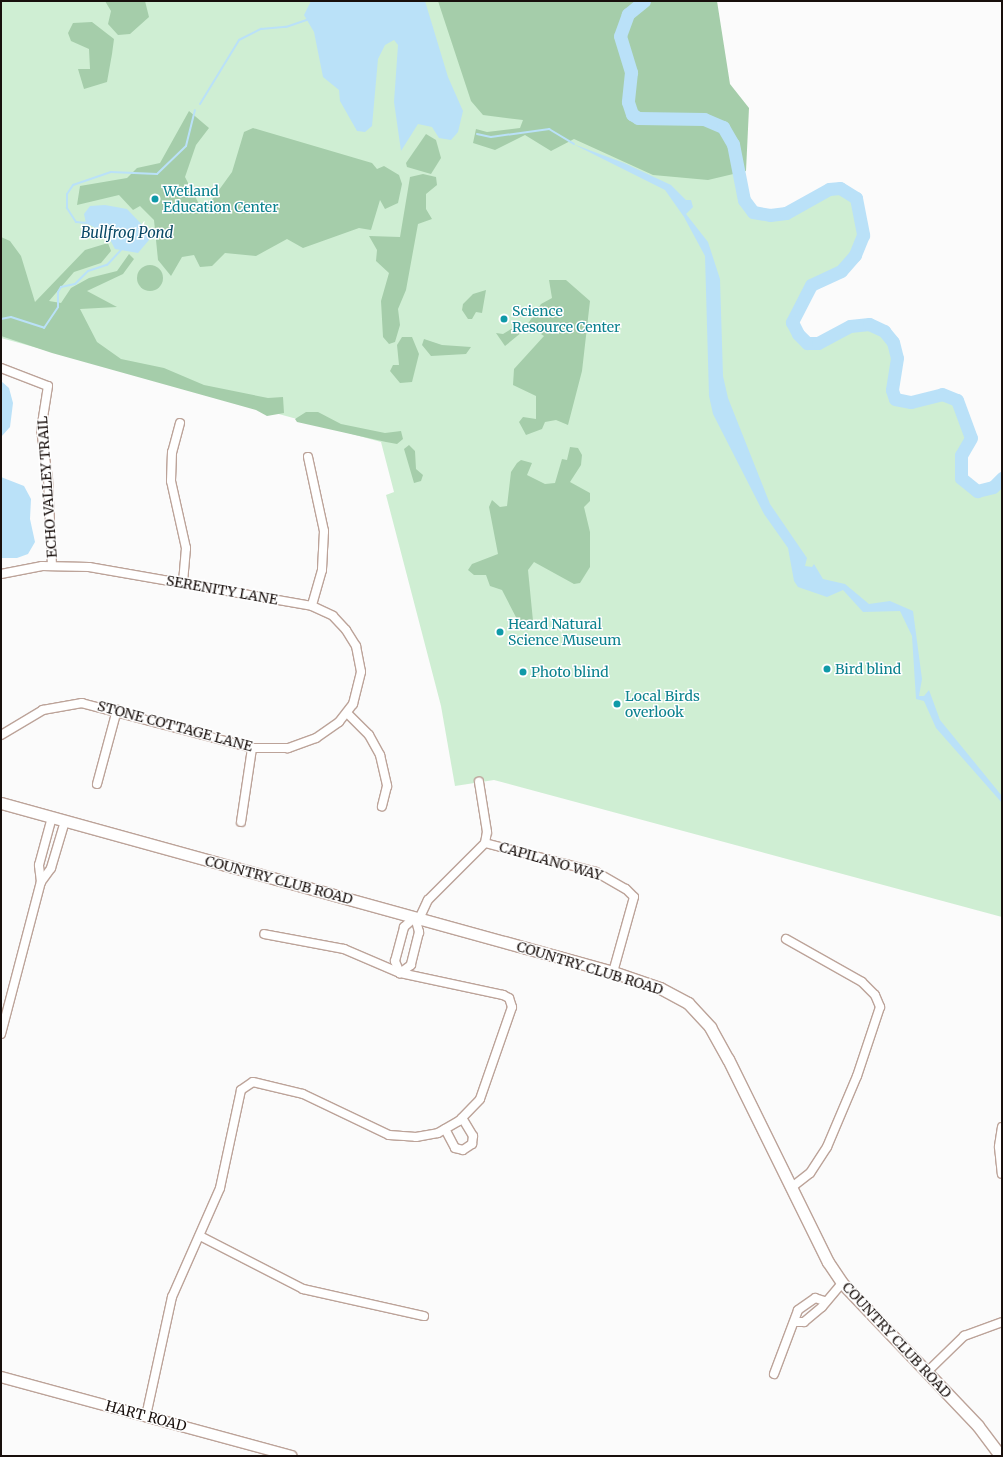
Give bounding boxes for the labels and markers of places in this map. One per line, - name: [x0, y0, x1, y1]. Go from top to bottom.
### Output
- place label: Wetland Education Center: [163, 183, 278, 216]
- marker: Wetland Education Center: [150, 194, 160, 204]
- place label: Science Resource Center: [512, 303, 620, 336]
- marker: Science Resource Center: [499, 314, 509, 324]
- place label: Heard Natural Science Museum: [508, 616, 621, 648]
- marker: Heard Natural Science Museum: [495, 627, 505, 637]
- place label: Bird blind: [835, 661, 901, 677]
- place label: Photo blind: [531, 664, 609, 680]
- marker: Bird blind: [822, 664, 832, 674]
- marker: Photo blind: [518, 667, 528, 677]
- place label: Local Birds overlook: [625, 688, 700, 720]
- marker: Local Birds overlook: [612, 699, 622, 709]

